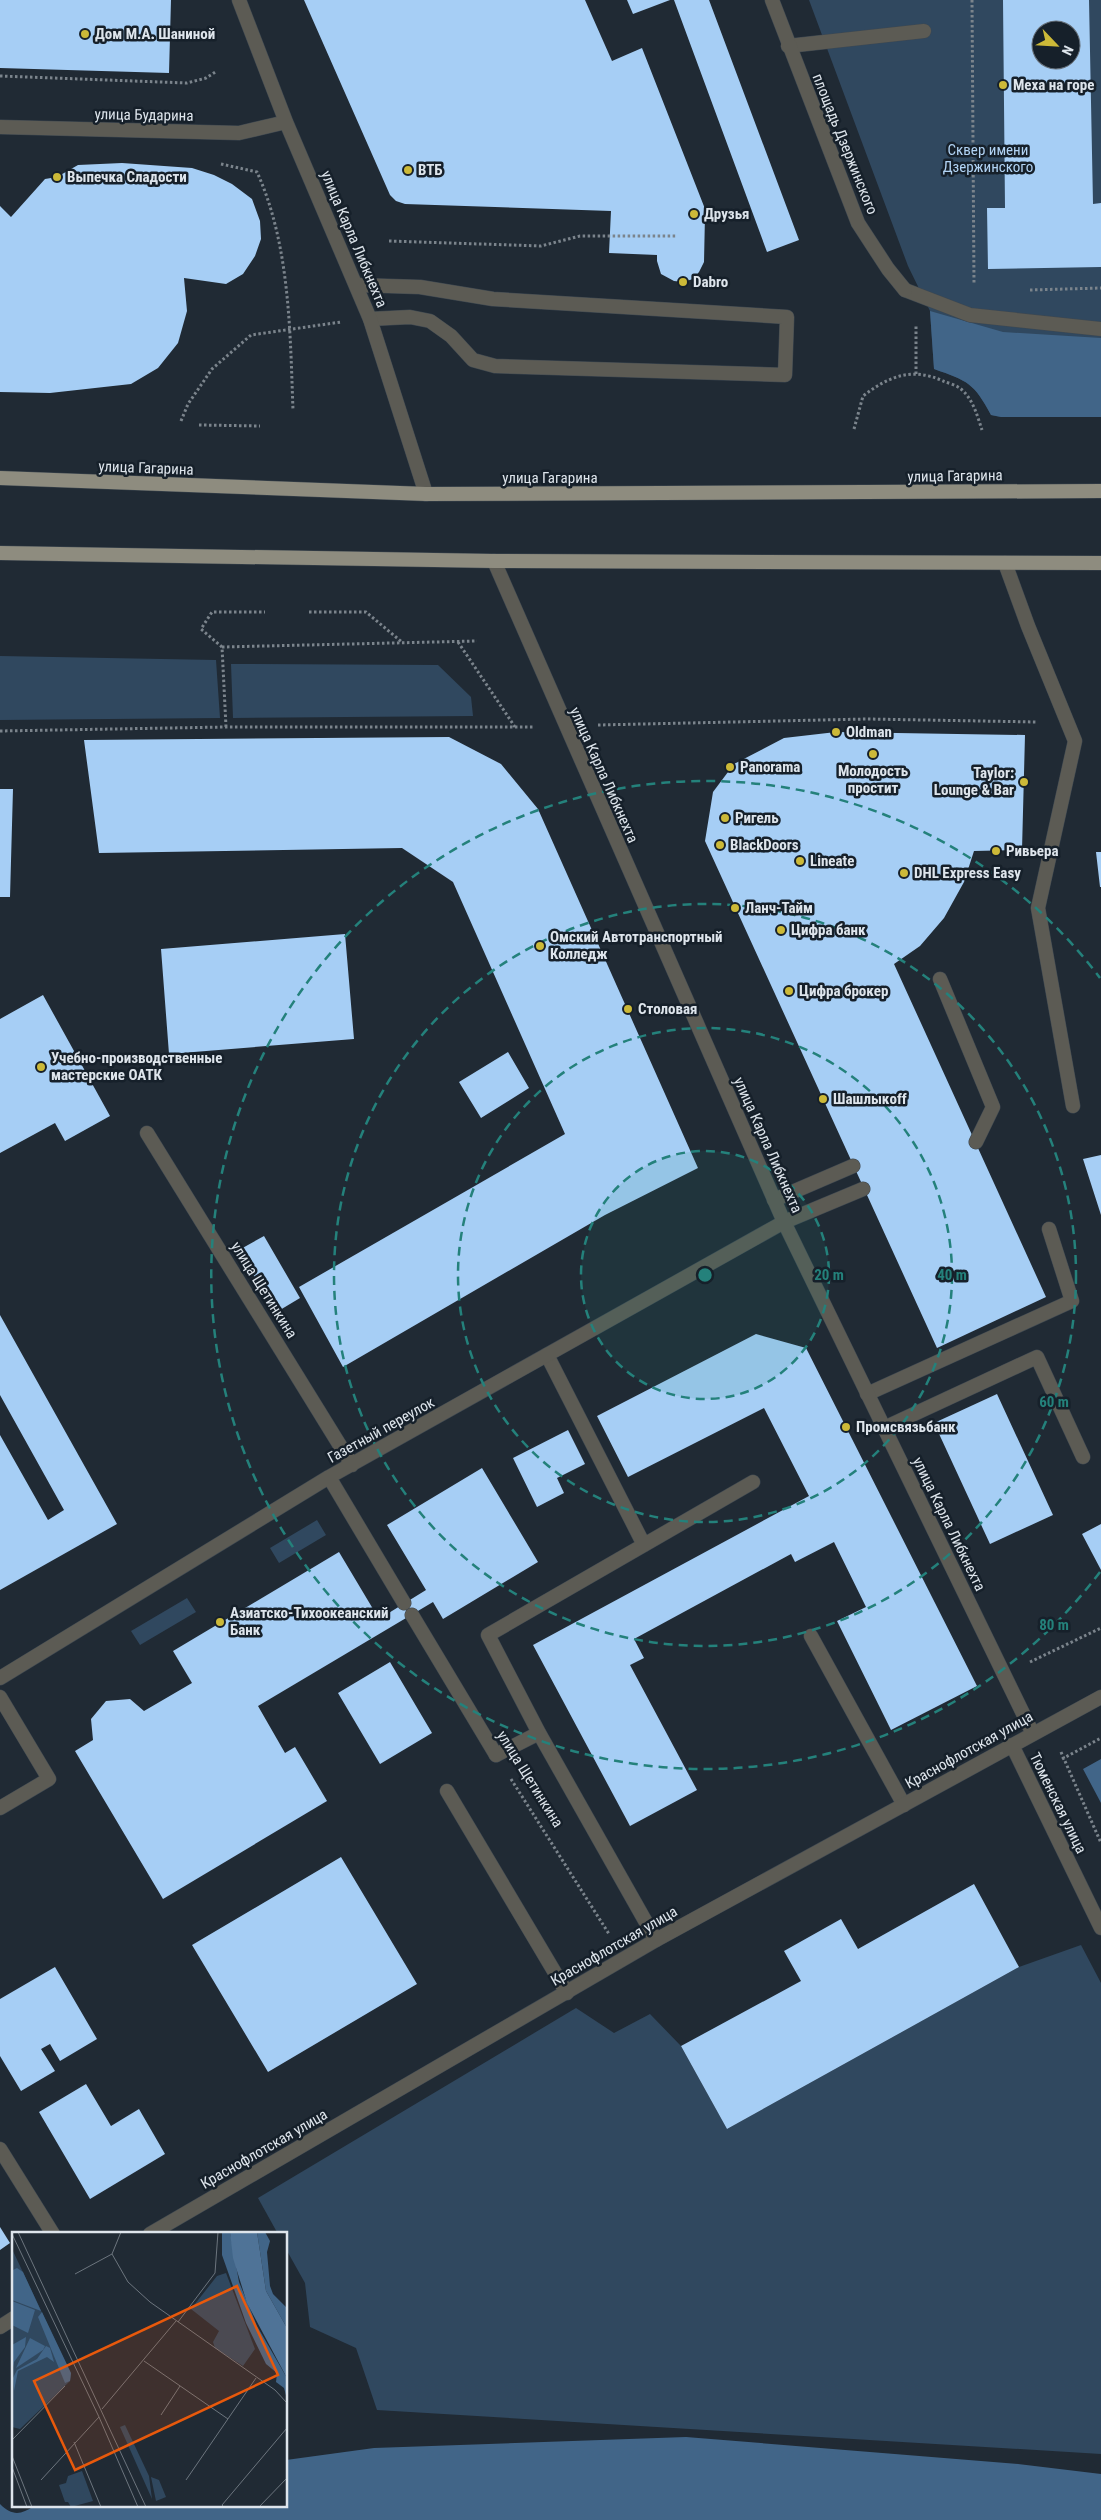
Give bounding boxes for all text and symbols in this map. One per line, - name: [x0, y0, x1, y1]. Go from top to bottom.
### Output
- north arrow: [1031, 20, 1081, 70]
- place label: Дом М.А. Шаниной: [95, 25, 215, 43]
- marker: Дом М.А. Шаниной: [79, 28, 91, 40]
- text: N: [1059, 43, 1077, 58]
- street label: площадь Дзержинского: [809, 71, 881, 217]
- place label: Меха на горе: [1013, 76, 1094, 94]
- marker: Меха на горе: [997, 79, 1009, 91]
- street label: улица Бударина: [94, 105, 194, 125]
- park label: Сквер имени Дзержинского: [943, 141, 1033, 176]
- place label: ВТБ: [418, 161, 443, 179]
- marker: ВТБ: [402, 164, 414, 176]
- place label: Выпечка Сладости: [67, 168, 187, 186]
- street label: улица Карла Либкнехта: [317, 168, 391, 310]
- marker: Выпечка Сладости: [51, 171, 63, 183]
- place label: Друзья: [704, 205, 749, 223]
- marker: Друзья: [688, 208, 700, 220]
- place label: Dabro: [693, 273, 728, 291]
- marker: Dabro: [677, 276, 689, 288]
- street label: улица Гагарина: [98, 457, 194, 479]
- street label: улица Гагарина: [907, 466, 1003, 486]
- street label: улица Гагарина: [502, 469, 598, 487]
- street label: улица Карла Либкнехта: [566, 704, 642, 846]
- place label: Oldman: [846, 723, 892, 741]
- marker: Oldman: [830, 726, 842, 738]
- marker: Молодость простит: [867, 748, 879, 760]
- place label: Panorama: [740, 758, 800, 776]
- marker: Panorama: [724, 761, 736, 773]
- place label: Молодость простит: [838, 762, 909, 797]
- place label: Taylor: Lounge & Bar: [934, 764, 1014, 799]
- marker: Taylor: Lounge & Bar: [1018, 776, 1030, 788]
- place label: Ригель: [735, 809, 779, 827]
- marker: Ригель: [719, 812, 731, 824]
- place label: BlackDoors: [730, 836, 799, 854]
- marker: BlackDoors: [714, 839, 726, 851]
- place label: Ривьера: [1006, 842, 1058, 860]
- marker: Ривьера: [990, 845, 1002, 857]
- place label: Lineate: [810, 852, 854, 870]
- marker: Lineate: [794, 855, 806, 867]
- place label: DHL Express Easy: [914, 864, 1021, 882]
- marker: DHL Express Easy: [898, 867, 910, 879]
- place label: Ланч-Тайм: [745, 899, 813, 917]
- marker: Ланч-Тайм: [729, 902, 741, 914]
- place label: Цифра банк: [791, 921, 866, 939]
- marker: Цифра банк: [775, 924, 787, 936]
- place label: Омский Автотранспортный Колледж: [550, 928, 723, 963]
- marker: Омский Автотранспортный Колледж: [534, 940, 546, 952]
- place label: Цифра брокер: [799, 982, 888, 1000]
- marker: Цифра брокер: [783, 985, 795, 997]
- place label: Столовая: [638, 1000, 697, 1018]
- marker: Столовая: [622, 1003, 634, 1015]
- place label: Учебно-производственные мастерские ОАТК: [51, 1049, 222, 1084]
- marker: Учебно-производственные мастерские ОАТК: [35, 1061, 47, 1073]
- street label: улица Карла Либкнехта: [730, 1074, 806, 1216]
- place label: Шашлыкoff: [833, 1090, 907, 1108]
- marker: Шашлыкoff: [817, 1093, 829, 1105]
- street label: улица Щетинкина: [227, 1238, 301, 1342]
- centre of rings: [696, 1266, 714, 1284]
- text: 20 m: [814, 1266, 844, 1284]
- text: 40 m: [937, 1266, 967, 1284]
- street label: Газетный переулок: [324, 1393, 438, 1467]
- text: 60 m: [1039, 1393, 1069, 1411]
- place label: Промсвязьбанк: [856, 1418, 956, 1436]
- marker: Промсвязьбанк: [840, 1421, 852, 1433]
- street label: улица Карла Либкнехта: [909, 1454, 989, 1594]
- place label: Азиатско-Тихоокеанский Банк: [230, 1604, 389, 1639]
- marker: Азиатско-Тихоокеанский Банк: [214, 1616, 226, 1628]
- text: 80 m: [1039, 1616, 1069, 1634]
- street label: Краснофлотская улица: [902, 1707, 1036, 1793]
- street label: улица Щетинкина: [493, 1727, 567, 1831]
- street label: Тюменская улица: [1026, 1750, 1090, 1856]
- street label: Краснофлотская улица: [547, 1902, 681, 1990]
- street label: Краснофлотская улица: [197, 2105, 331, 2193]
- inset map: [12, 2232, 288, 2508]

